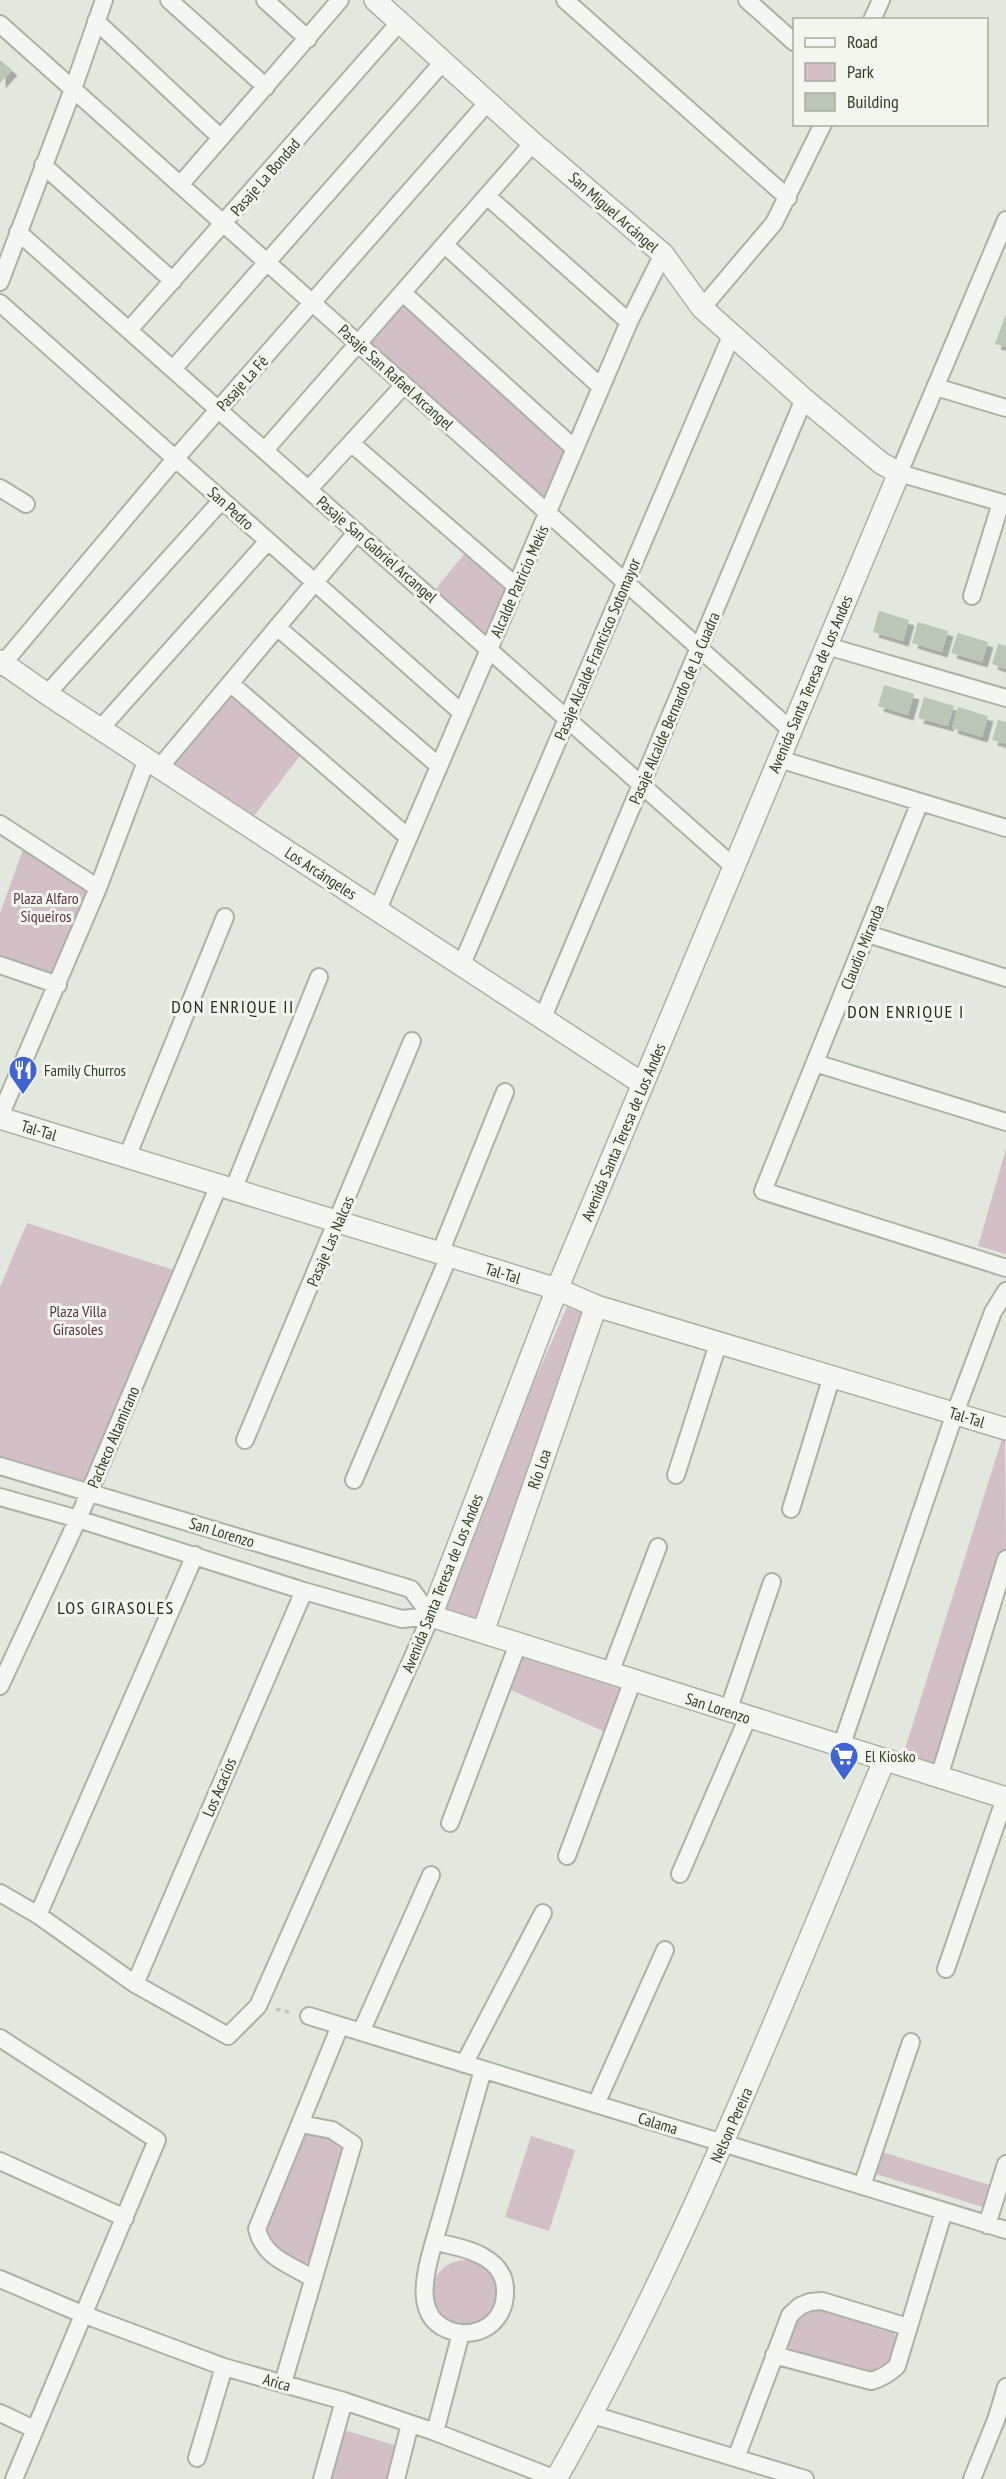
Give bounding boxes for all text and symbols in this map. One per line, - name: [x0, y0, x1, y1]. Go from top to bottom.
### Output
- legend: [793, 18, 988, 126]
- text: Road: [847, 30, 878, 53]
- text: Park: [847, 60, 874, 83]
- text: Building: [847, 90, 899, 113]
- street label: Pasaje La Bondad: [226, 134, 304, 220]
- street label: San Miguel Arcángel: [565, 167, 663, 257]
- street label: Pasaje San Rafael Arcangel: [334, 320, 458, 434]
- street label: Pasaje La Fé: [212, 351, 272, 415]
- street label: San Pedro: [204, 482, 258, 534]
- street label: Pasaje San Gabriel Arcangel: [313, 491, 441, 607]
- street label: Alcalde Patricio Mekis: [485, 522, 553, 640]
- street label: Pasaje Alcalde Francisco Sotomayor: [550, 554, 645, 743]
- street label: Avenida Santa Teresa de Los Andes: [763, 592, 857, 776]
- street label: Pasaje Alcalde Bernardo de La Cuadra: [624, 609, 724, 807]
- street label: Los Arcángeles: [281, 842, 361, 904]
- park label: Plaza Alfaro Siqueiros: [13, 888, 79, 926]
- street label: Claudio Miranda: [836, 902, 888, 992]
- district label: DON ENRIQUE II: [171, 995, 295, 1018]
- district label: DON ENRIQUE I: [847, 1000, 965, 1023]
- street label: Avenida Santa Teresa de Los Andes: [576, 1040, 670, 1224]
- restaurant icon: Family Churros: [7, 1054, 39, 1096]
- place label: Family Churros: [44, 1060, 126, 1080]
- street label: Tal-Tal: [19, 1115, 59, 1145]
- street label: Pasaje Las Nalcas: [302, 1193, 358, 1289]
- street label: Tal-Tal: [483, 1258, 523, 1288]
- park label: Plaza Villa Girasoles: [49, 1301, 107, 1339]
- street label: Pacheco Altamirano: [83, 1383, 143, 1491]
- street label: Tal-Tal: [947, 1402, 987, 1432]
- street label: Río Loa: [523, 1446, 555, 1492]
- street label: Avenida Santa Teresa de Los Andes: [397, 1491, 487, 1675]
- street label: San Lorenzo: [187, 1513, 257, 1551]
- district label: LOS GIRASOLES: [57, 1596, 175, 1619]
- street label: San Lorenzo: [683, 1688, 753, 1728]
- supermarket icon: El Kiosko: [828, 1740, 860, 1782]
- place label: El Kiosko: [865, 1746, 916, 1766]
- street label: Los Acacios: [198, 1754, 240, 1820]
- street label: Nelson Pereira: [706, 2084, 756, 2166]
- street label: Calama: [636, 2108, 680, 2138]
- street label: Arica: [261, 2369, 293, 2395]

